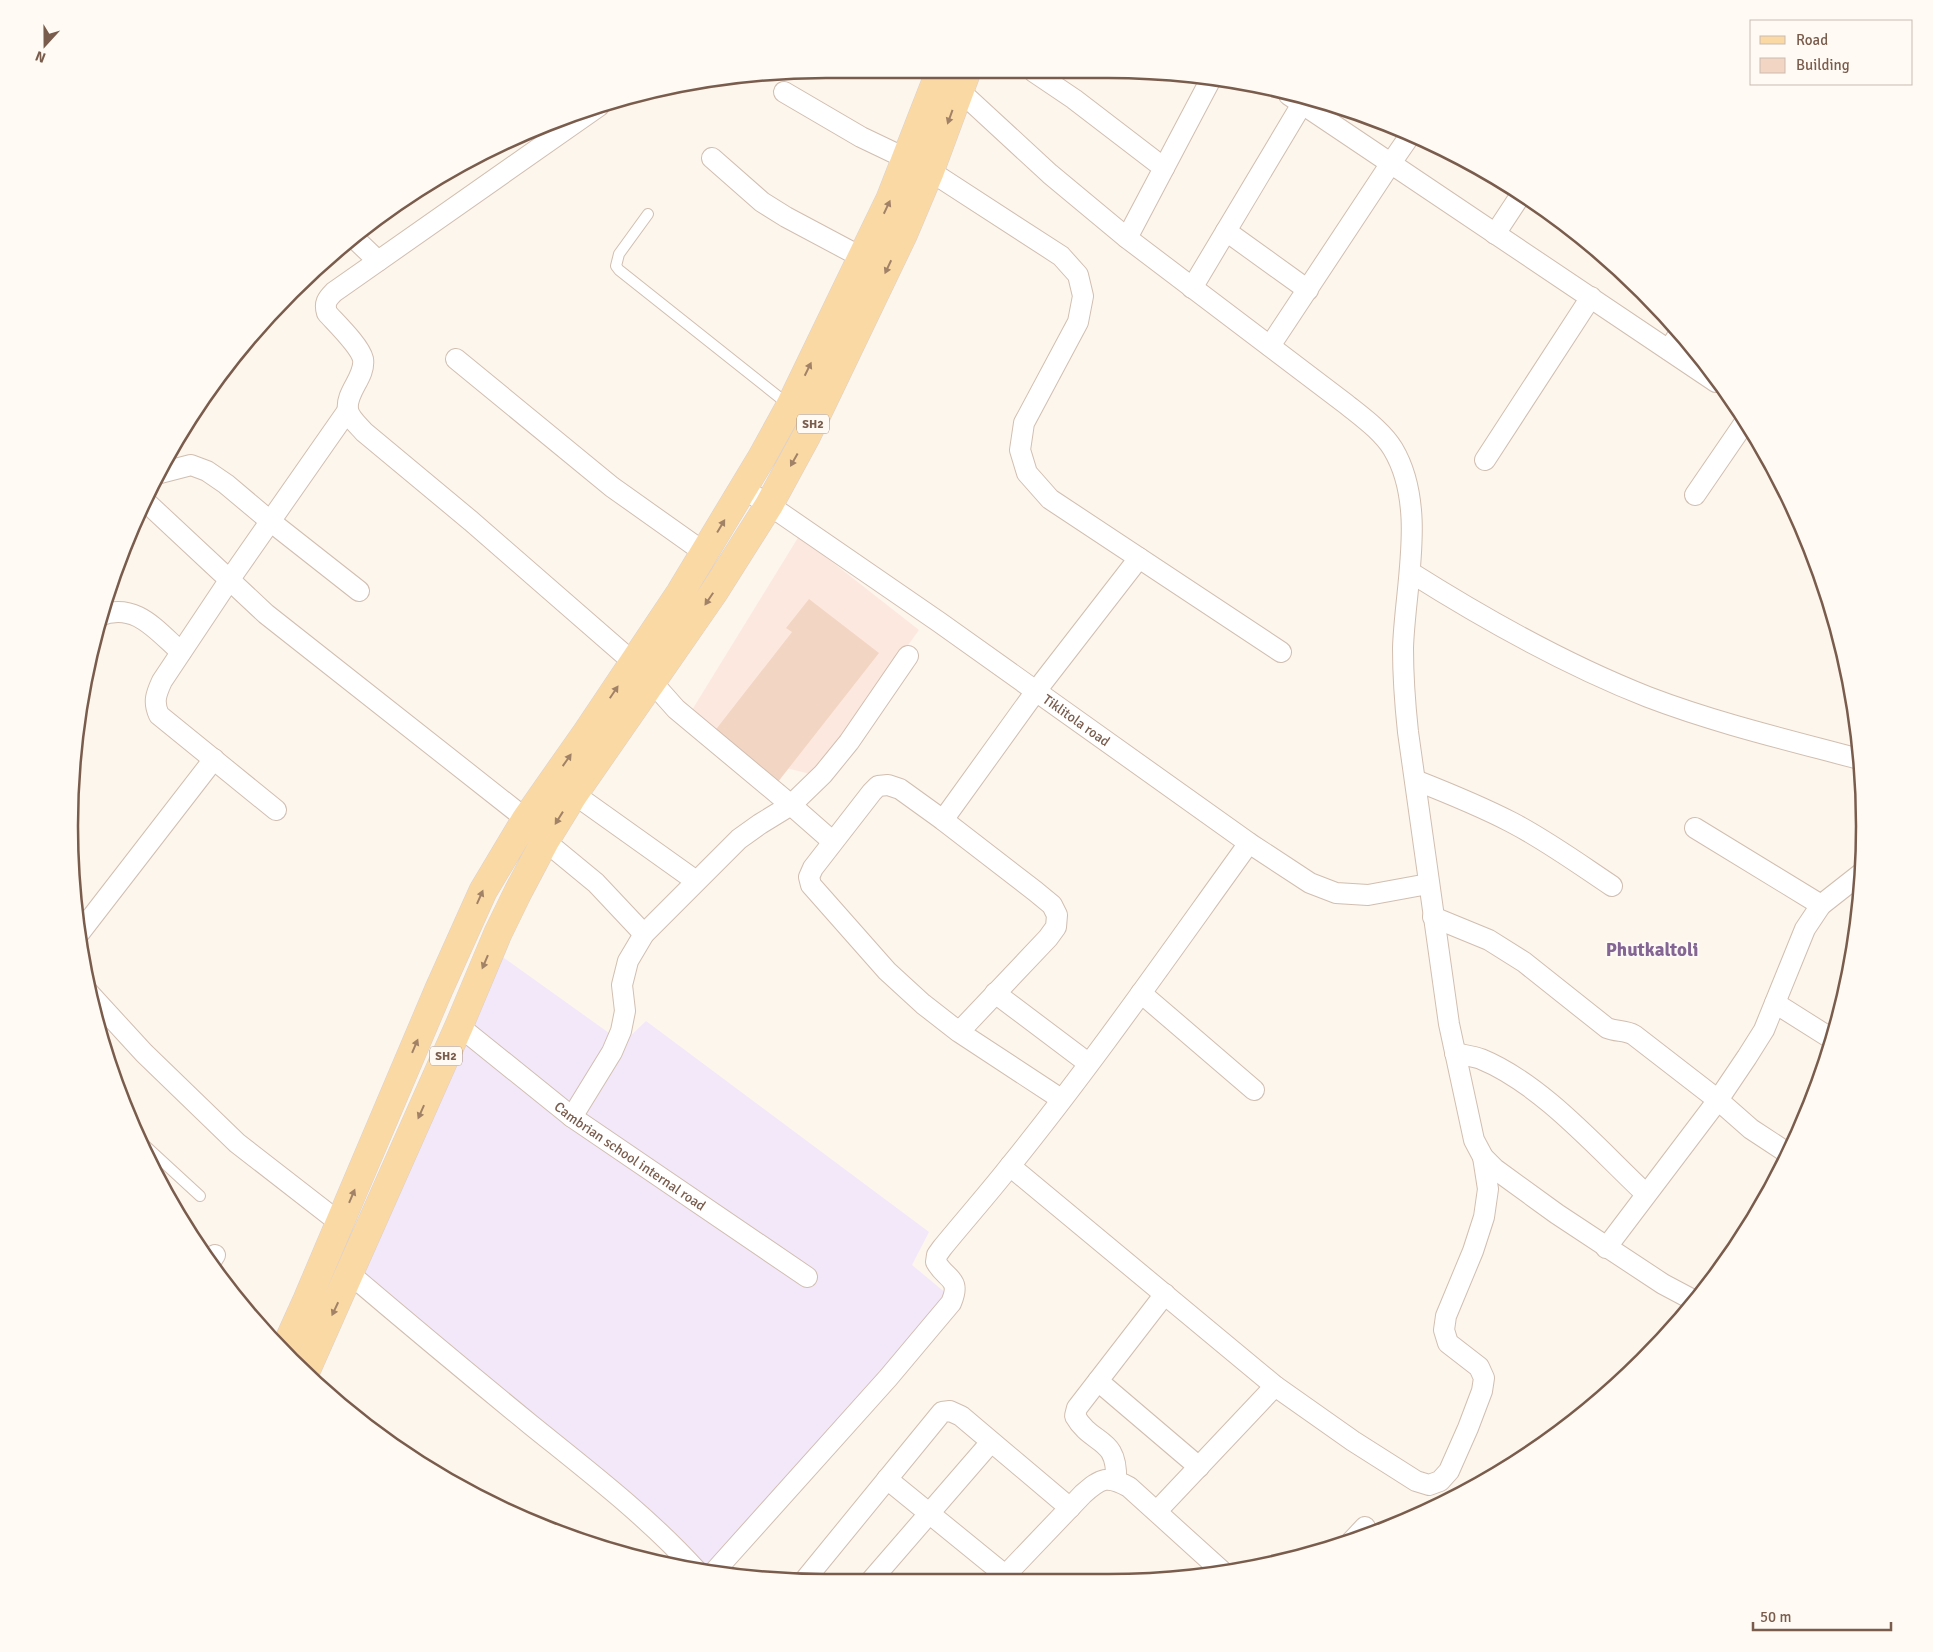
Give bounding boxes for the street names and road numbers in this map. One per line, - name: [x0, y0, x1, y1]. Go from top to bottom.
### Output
- road number: SH2: [797, 414, 829, 434]
- street label: Tiklitola road: [1039, 691, 1113, 750]
- road number: SH2: [430, 1046, 462, 1066]
- street label: Cambrian school internal road: [551, 1098, 709, 1214]

